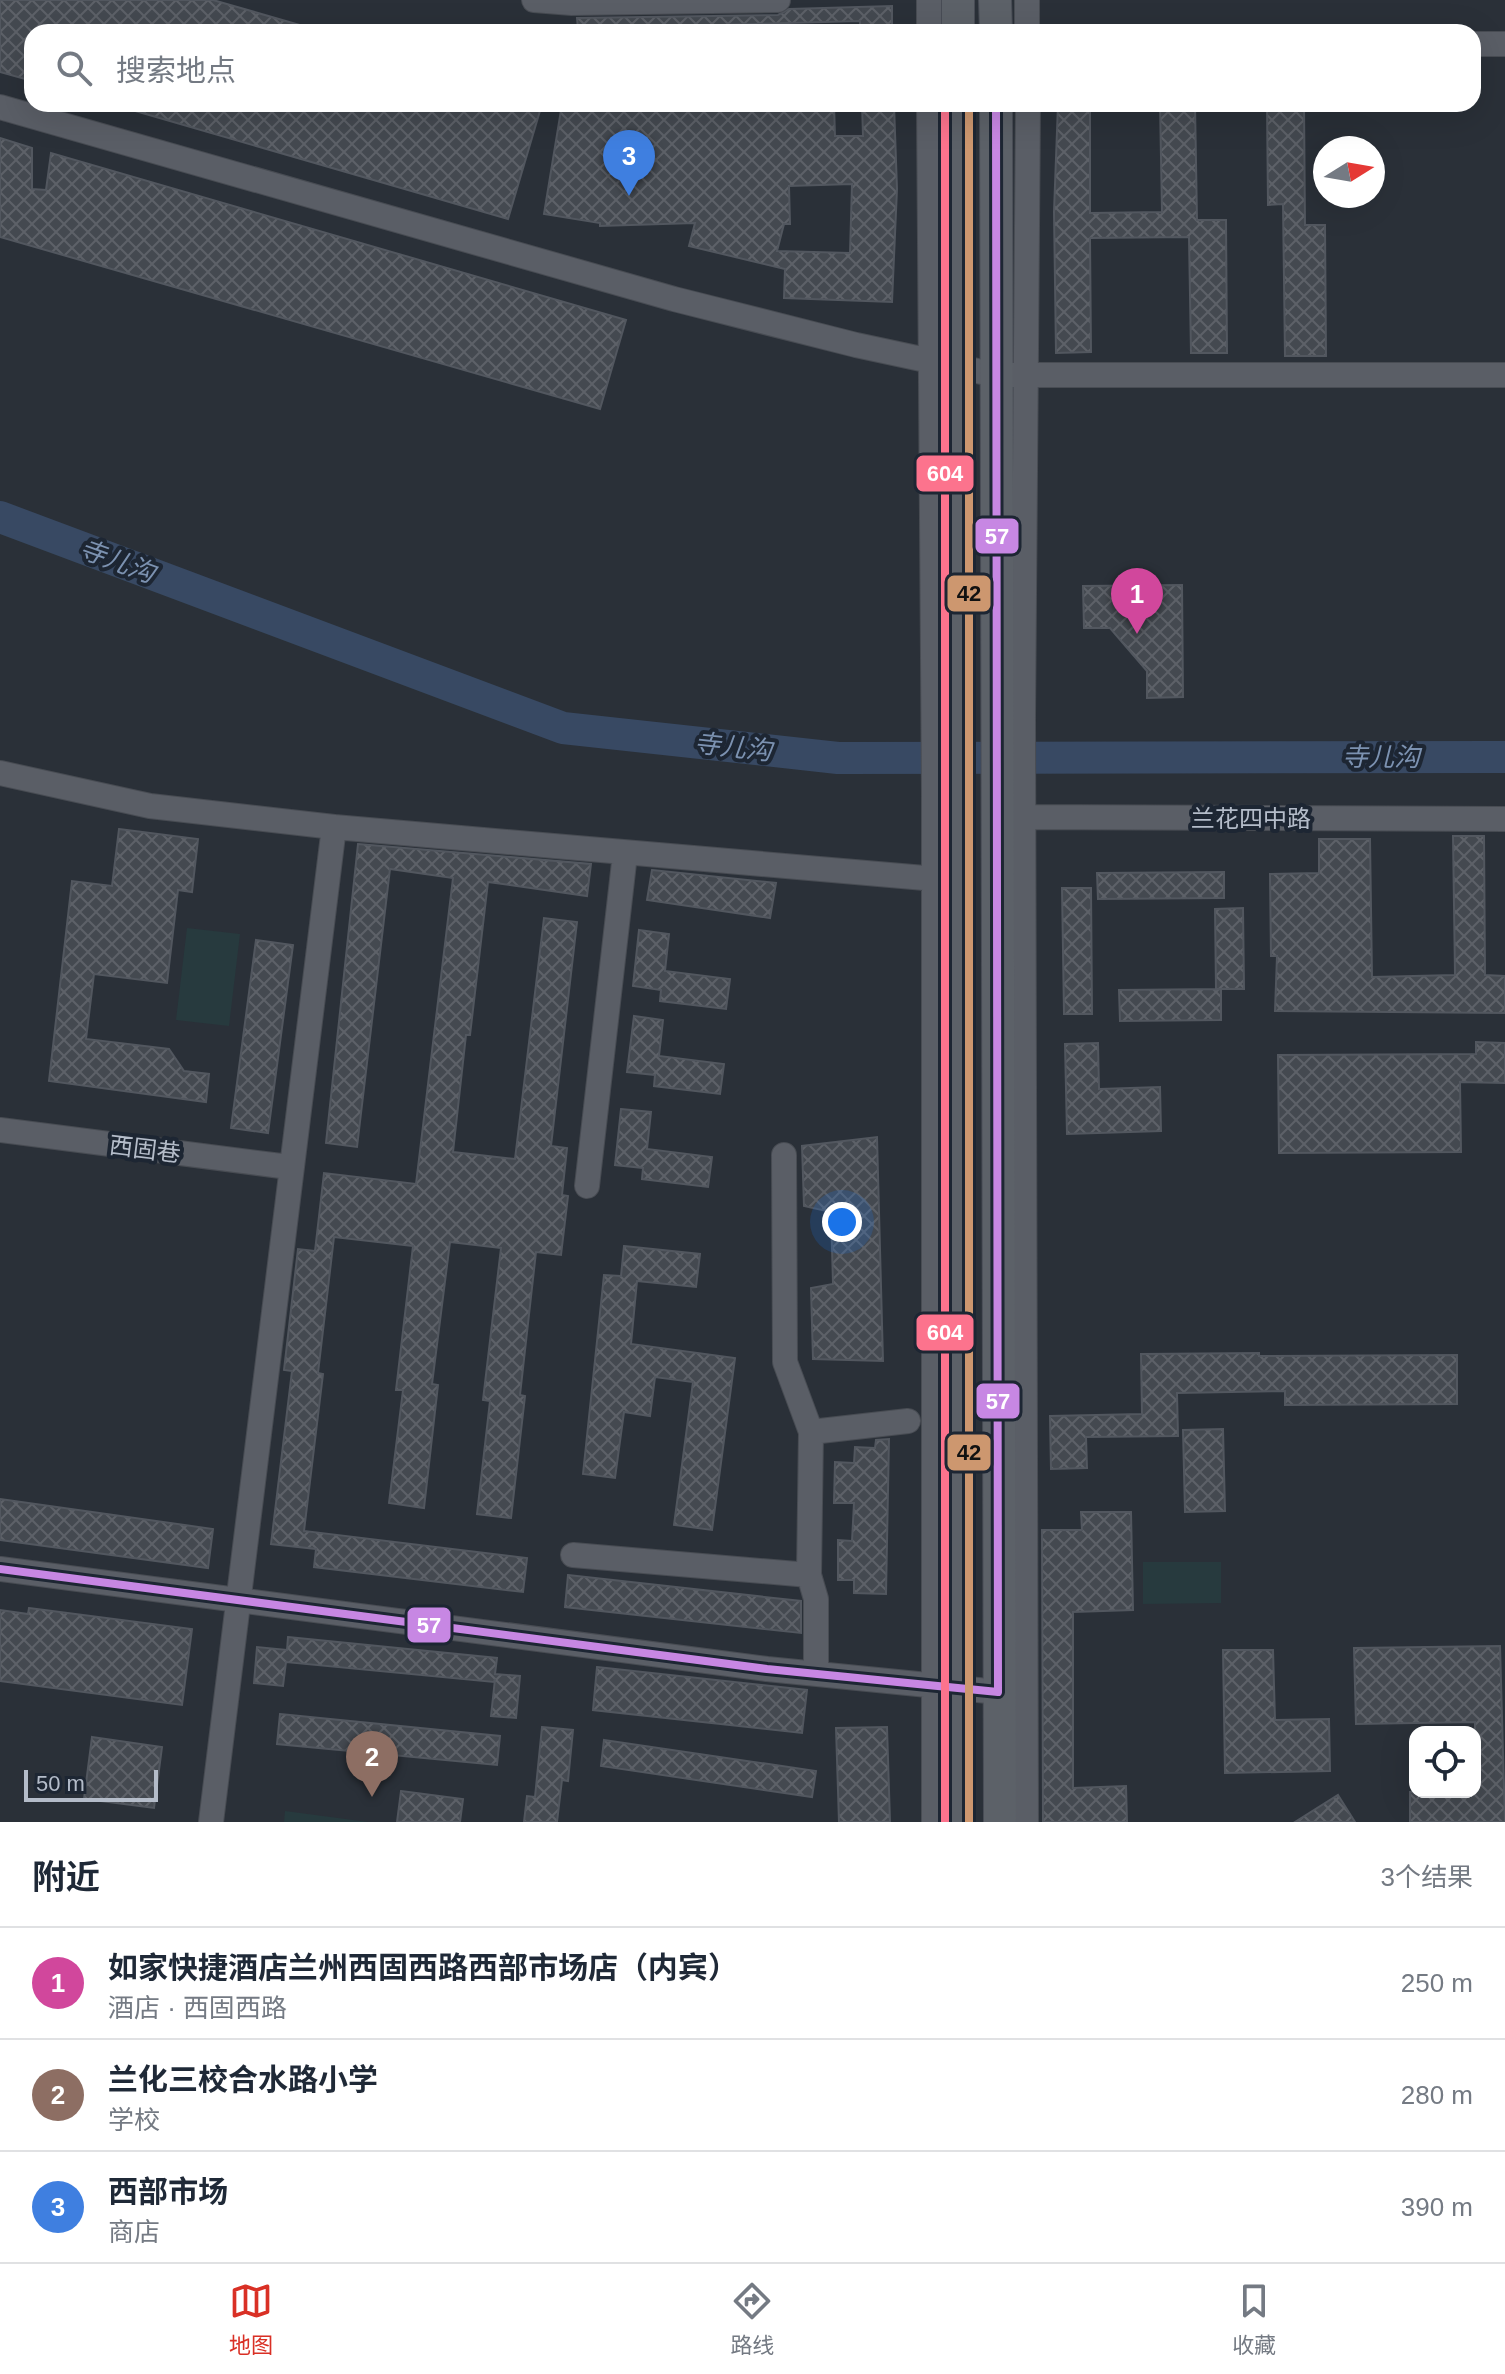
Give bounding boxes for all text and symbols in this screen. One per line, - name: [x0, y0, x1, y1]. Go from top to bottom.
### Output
- search box: [24, 24, 1481, 112]
- icon: search: [52, 46, 96, 90]
- text: 搜索地点: [116, 54, 236, 87]
- pin: 3: [603, 130, 655, 196]
- north arrow: [1313, 136, 1385, 208]
- line badge: 604: [915, 454, 975, 493]
- text: 604: [927, 461, 964, 486]
- line badge: 57: [974, 517, 1020, 555]
- text: 57: [985, 524, 1009, 549]
- water label: 寺儿沟: [75, 534, 162, 589]
- pin: 1: [1111, 568, 1163, 634]
- line badge: 42: [946, 574, 992, 613]
- text: 42: [957, 581, 981, 606]
- water label: 寺儿沟: [693, 728, 776, 766]
- water label: 寺儿沟: [1342, 742, 1423, 772]
- street label: 兰花四中路: [1191, 805, 1311, 832]
- street label: 西固巷: [108, 1131, 182, 1167]
- your location: [822, 1202, 862, 1242]
- line badge: 604: [915, 1313, 975, 1352]
- text: 604: [927, 1320, 964, 1345]
- line badge: 57: [975, 1382, 1021, 1420]
- text: 57: [986, 1389, 1010, 1414]
- line badge: 42: [946, 1433, 992, 1472]
- text: 42: [957, 1440, 981, 1465]
- line badge: 57: [406, 1606, 452, 1644]
- text: 57: [417, 1613, 441, 1638]
- map controls: [1409, 1726, 1481, 1798]
- button: locate: [1409, 1726, 1481, 1798]
- pin: 2: [346, 1731, 398, 1797]
- scale bar: [24, 1766, 158, 1802]
- text: 50 m: [36, 1771, 85, 1796]
- text: 附近: [32, 1858, 100, 1896]
- text: 3个结果: [1381, 1862, 1473, 1892]
- text: 如家快捷酒店兰州西固西路西部市场店（内宾）: [108, 1951, 738, 1984]
- text: 1: [51, 1968, 65, 1998]
- text: 250 m: [1401, 1968, 1473, 1998]
- text: 酒店 · 西固西路: [108, 1993, 287, 2023]
- text: 兰化三校合水路小学: [108, 2063, 378, 2096]
- text: 2: [51, 2080, 65, 2110]
- text: 280 m: [1401, 2080, 1473, 2110]
- text: 学校: [108, 2105, 160, 2135]
- text: 西部市场: [108, 2175, 228, 2208]
- text: 3: [51, 2192, 65, 2222]
- text: 390 m: [1401, 2192, 1473, 2222]
- text: 商店: [108, 2217, 160, 2247]
- tab: 地图: [229, 2279, 273, 2359]
- tab: 路线: [730, 2279, 774, 2359]
- tab: 收藏: [1232, 2279, 1276, 2359]

